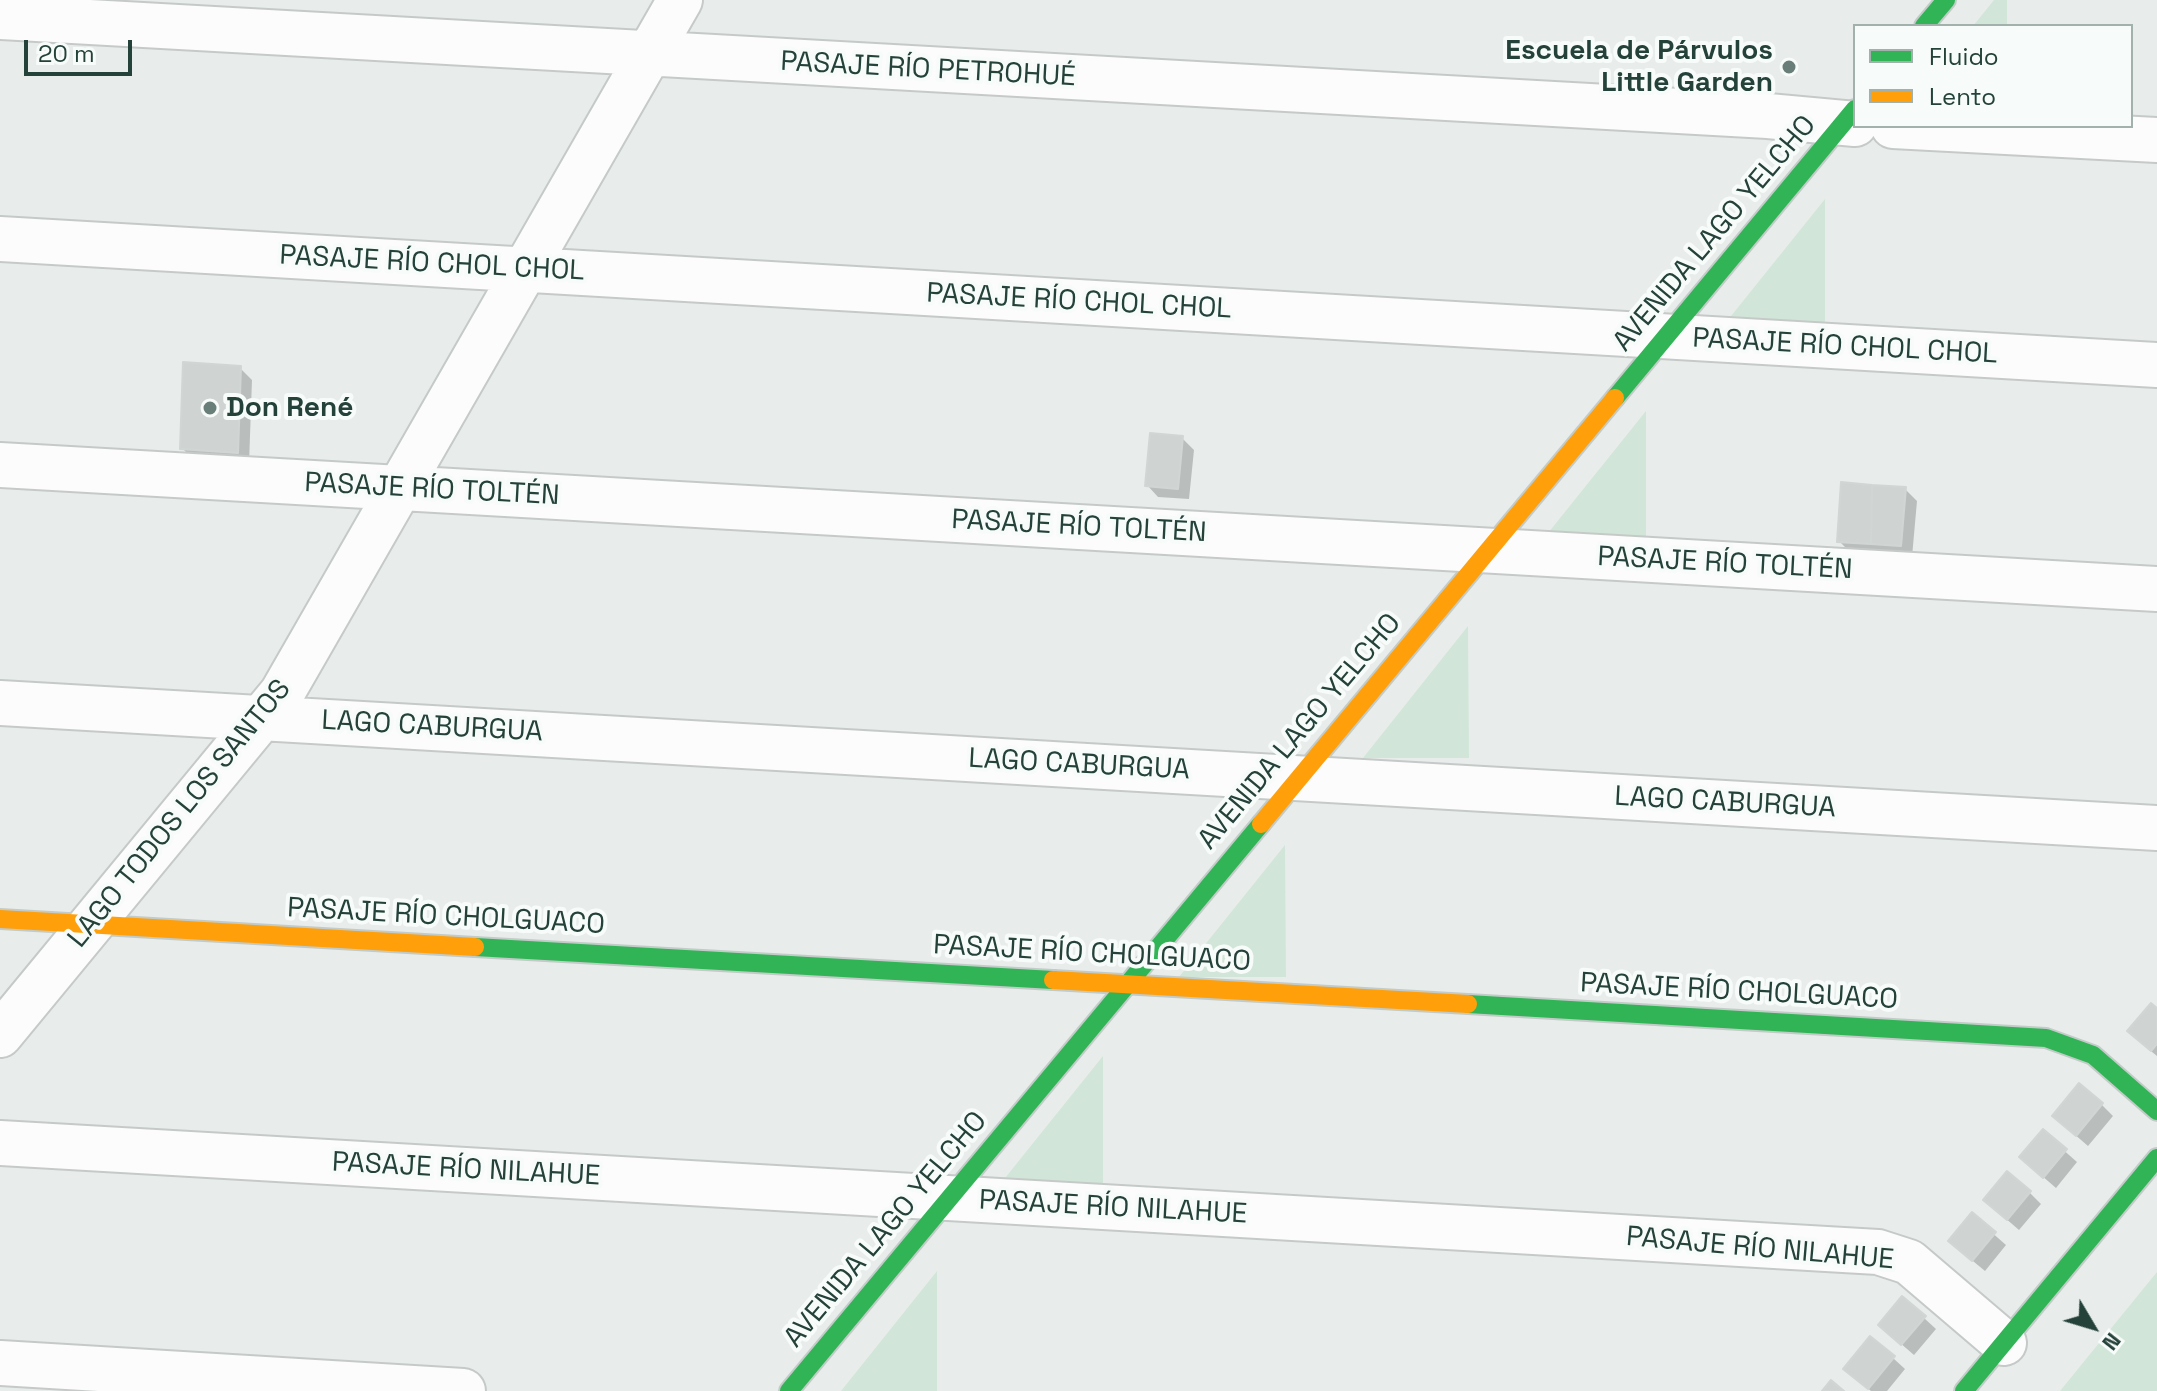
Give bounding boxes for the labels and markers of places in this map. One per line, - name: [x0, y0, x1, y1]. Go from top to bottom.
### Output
- place label: Escuela de Párvulos Little Garden: [1505, 34, 1773, 100]
- marker: Escuela de Párvulos Little Garden: [1780, 58, 1798, 76]
- place label: Don René: [226, 391, 353, 425]
- marker: Don René: [201, 399, 219, 417]

